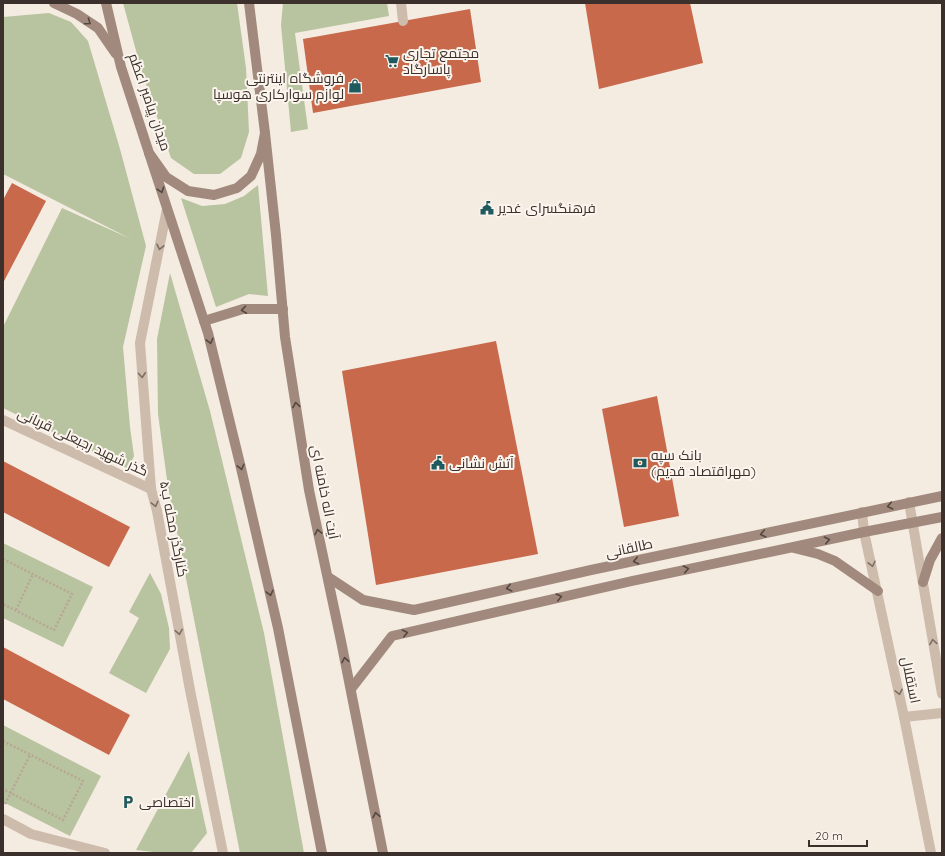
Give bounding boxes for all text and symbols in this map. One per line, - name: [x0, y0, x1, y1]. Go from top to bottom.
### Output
- one-way arrow: [84, 17, 91, 24]
- place label: مجتمع تجاری پاسارگاد: [403, 44, 479, 79]
- street label: میدان پیامبر اعظم: [124, 51, 175, 154]
- supermarket icon: مجتمع تجاری پاسارگاد: [384, 53, 400, 69]
- place label: فروشگاه اینترنتی لوازم سوارکاری هوسپا: [213, 69, 344, 104]
- shop icon: فروشگاه اینترنتی لوازم سوارکاری هوسپا: [347, 78, 363, 94]
- one-way arrow: [156, 186, 165, 193]
- place label: فرهنگسرای غدیر: [497, 199, 596, 217]
- public building icon: فرهنگسرای غدیر: [479, 200, 495, 216]
- one-way arrow: [156, 244, 164, 250]
- one-way arrow: [241, 305, 247, 314]
- one-way arrow: [205, 337, 213, 344]
- one-way arrow: [138, 372, 147, 378]
- one-way arrow: [292, 401, 301, 408]
- street label: گذر شهید رجبعلی قربانی: [15, 404, 151, 480]
- street label: آیت اله خامنه ای: [307, 443, 343, 541]
- place label: بانک سپه (مهراقتصاد قدیم): [651, 446, 756, 481]
- place label: آتش نشانی: [449, 454, 514, 472]
- public building icon: آتش نشانی: [430, 455, 446, 471]
- bank icon: بانک سپه (مهراقتصاد قدیم): [632, 455, 648, 471]
- one-way arrow: [236, 464, 244, 470]
- street label: کنارگذر محله ب۵: [156, 479, 192, 579]
- one-way arrow: [150, 500, 159, 507]
- one-way arrow: [887, 502, 893, 510]
- one-way arrow: [315, 529, 323, 536]
- one-way arrow: [760, 529, 766, 537]
- street label: طالقانی: [604, 534, 654, 562]
- one-way arrow: [824, 536, 830, 544]
- one-way arrow: [633, 556, 639, 564]
- one-way arrow: [867, 561, 875, 568]
- one-way arrow: [683, 566, 689, 574]
- one-way arrow: [506, 584, 512, 592]
- one-way arrow: [266, 590, 274, 596]
- one-way arrow: [556, 594, 563, 602]
- one-way arrow: [174, 629, 183, 635]
- one-way arrow: [402, 630, 409, 638]
- one-way arrow: [929, 638, 938, 645]
- street label: استقلال: [897, 655, 925, 705]
- one-way arrow: [341, 657, 350, 663]
- one-way arrow: [894, 688, 903, 695]
- place label: اختصاصی: [139, 793, 195, 811]
- parking icon: اختصاصی: [120, 794, 136, 810]
- one-way arrow: [372, 812, 380, 818]
- scale bar: [809, 822, 867, 848]
- text: 20 m: [815, 828, 843, 843]

